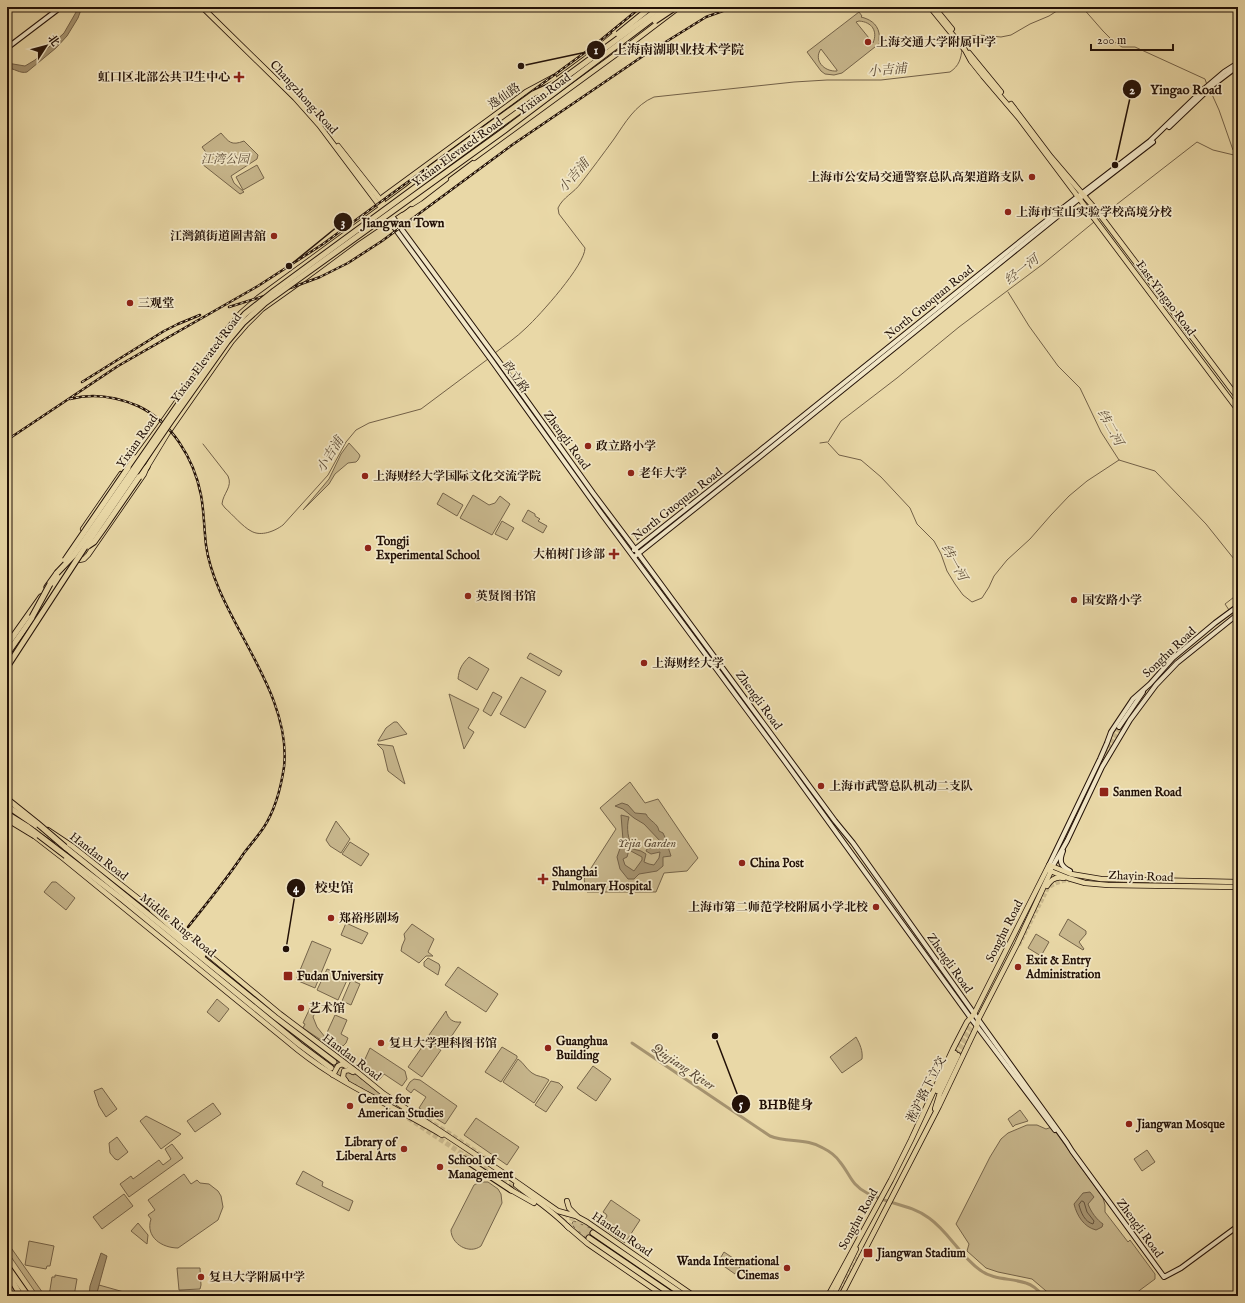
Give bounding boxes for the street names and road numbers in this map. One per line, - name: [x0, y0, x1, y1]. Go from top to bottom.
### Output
- street label: Changzhong Road: [267, 57, 341, 138]
- street label: Yixian Road: [515, 70, 574, 119]
- street label: 逸仙路: [485, 80, 523, 113]
- street label: Yixian Elevated Road: [409, 114, 506, 190]
- street label: East Yingao Road: [1132, 258, 1199, 339]
- street label: North Guoquan Road: [882, 262, 978, 344]
- street label: Yixian Elevated Road: [168, 310, 245, 406]
- street label: 政立路: [499, 358, 532, 396]
- street label: Zhengli Road: [540, 408, 593, 473]
- street label: Yixian Road: [114, 411, 162, 471]
- street label: North Guoquan Road: [629, 464, 726, 545]
- street label: Songhu Road: [1139, 623, 1200, 681]
- street label: Zhengli Road: [732, 668, 785, 733]
- street label: Handan Road: [67, 829, 131, 884]
- street label: Zhayin Road: [1108, 868, 1174, 885]
- street label: Middle Ring Road: [137, 890, 219, 961]
- street label: Songhu Road: [982, 897, 1027, 965]
- street label: Zhengli Road: [924, 931, 976, 997]
- street label: Handan Road: [319, 1030, 384, 1085]
- street label: 淞沪路下立交: [903, 1054, 949, 1125]
- street label: Songhu Road: [835, 1185, 882, 1253]
- street label: Zhengli Road: [1113, 1196, 1166, 1261]
- street label: Handan Road: [589, 1209, 655, 1260]

